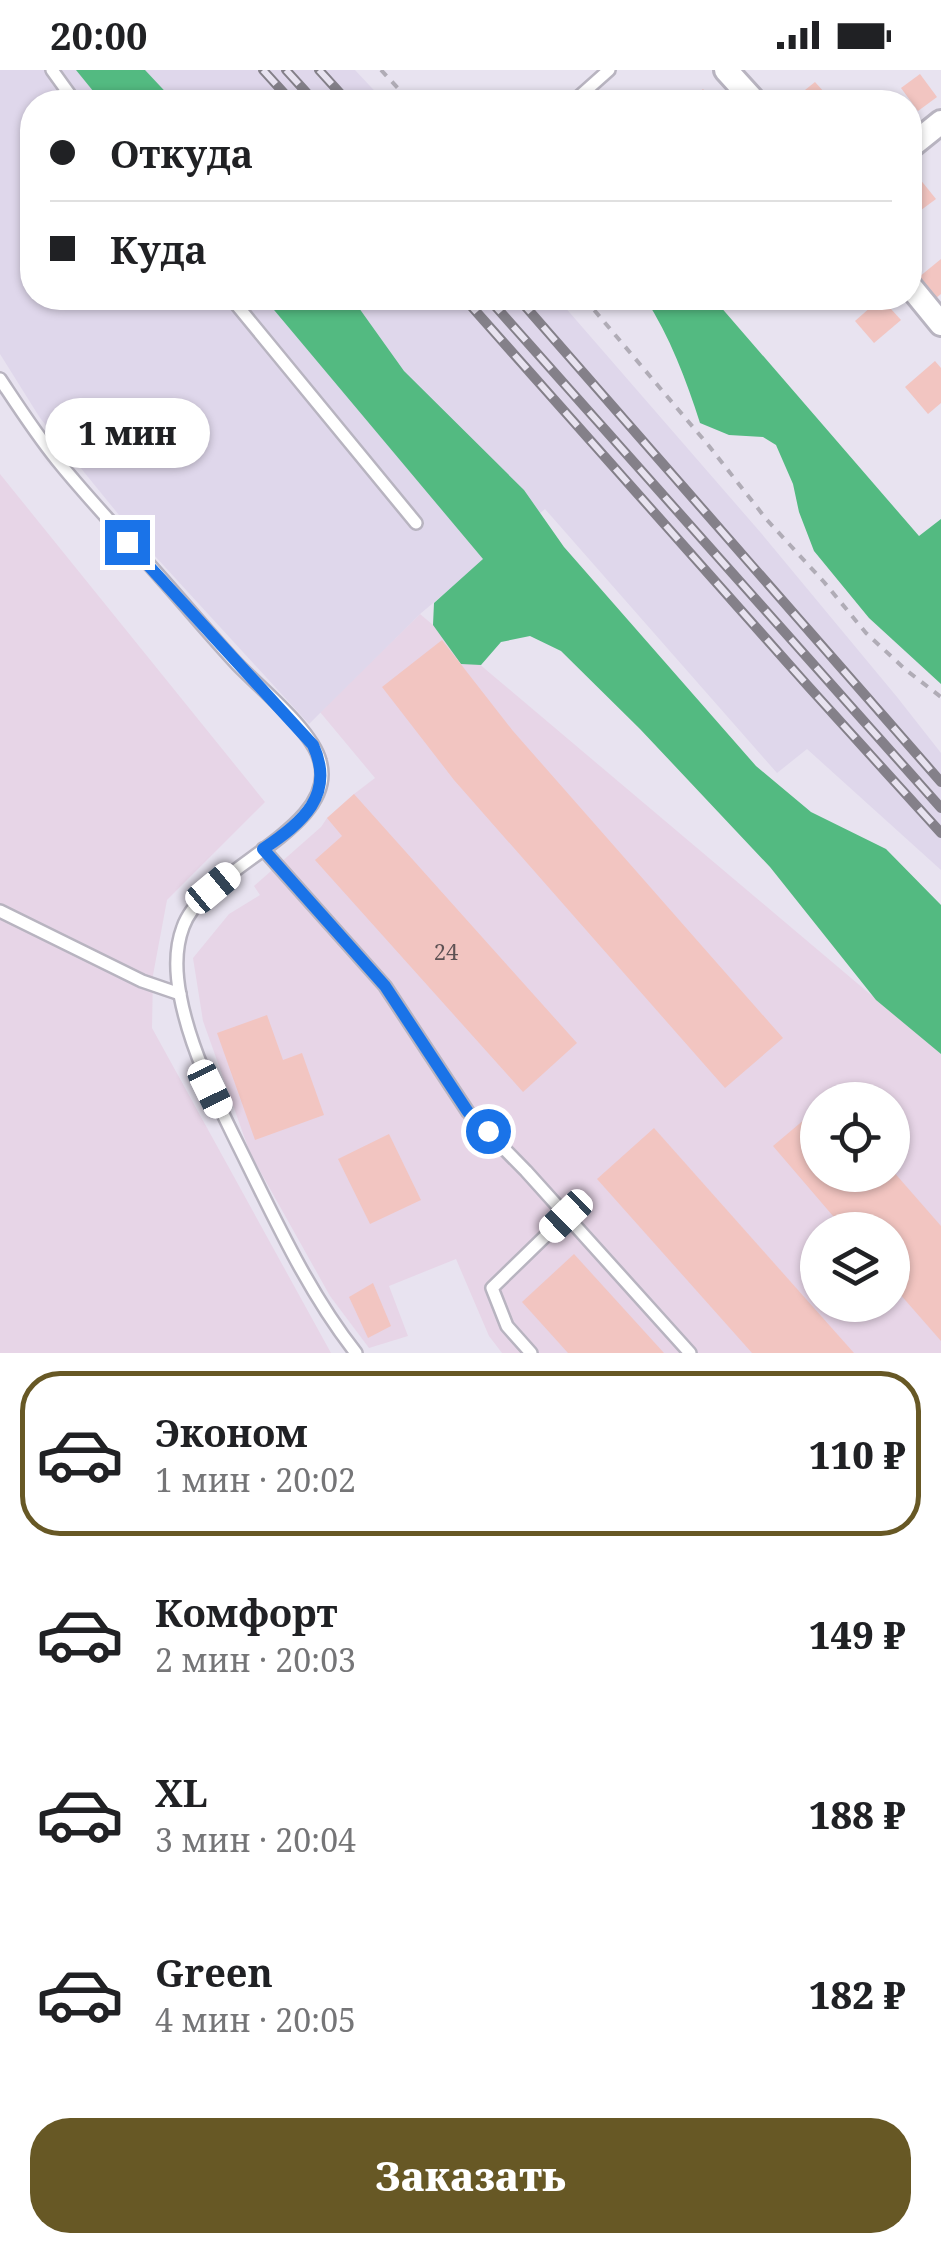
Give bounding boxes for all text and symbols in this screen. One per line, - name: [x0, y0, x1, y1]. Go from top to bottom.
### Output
- text: 20:00: [50, 9, 147, 61]
- text: Откуда: [110, 127, 253, 179]
- text: Куда: [110, 223, 207, 275]
- callout: 1 мин: [44, 397, 210, 467]
- text: 1 мин: [78, 411, 177, 454]
- route end: [105, 520, 150, 565]
- car: [180, 857, 246, 919]
- house number: 24: [434, 936, 458, 966]
- car: [183, 1055, 237, 1123]
- map controls: [800, 1082, 910, 1322]
- button: locate: [800, 1082, 910, 1192]
- route start: [466, 1109, 511, 1154]
- car: [534, 1184, 598, 1248]
- button: layers: [800, 1212, 910, 1322]
- text: Эконом: [155, 1406, 308, 1458]
- icon: car: [35, 1409, 125, 1499]
- text: 110 ₽: [809, 1428, 906, 1480]
- text: 1 мин · 20:02: [155, 1458, 356, 1501]
- text: Комфорт: [155, 1586, 338, 1638]
- icon: car: [35, 1589, 125, 1679]
- text: 149 ₽: [809, 1608, 906, 1660]
- text: 2 мин · 20:03: [155, 1638, 356, 1681]
- text: XL: [155, 1766, 208, 1818]
- icon: car: [35, 1769, 125, 1859]
- text: 188 ₽: [809, 1788, 906, 1840]
- text: 3 мин · 20:04: [155, 1818, 356, 1861]
- text: Green: [155, 1946, 273, 1998]
- icon: car: [35, 1949, 125, 2039]
- text: 182 ₽: [809, 1968, 906, 2020]
- text: 4 мин · 20:05: [155, 1998, 356, 2041]
- button: Заказать: [30, 2118, 911, 2233]

